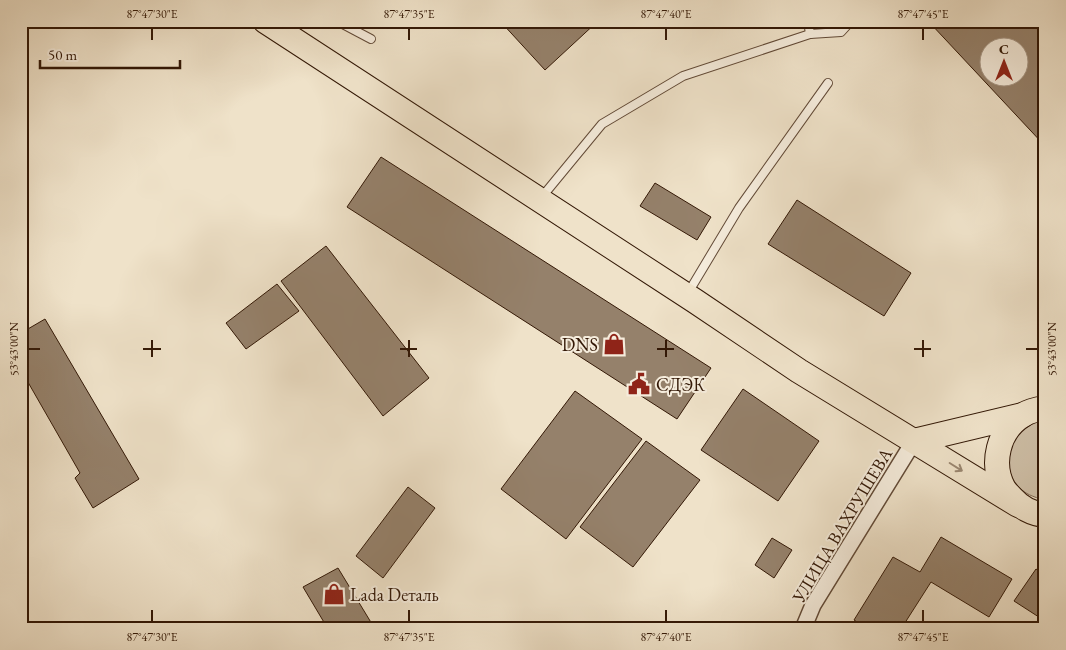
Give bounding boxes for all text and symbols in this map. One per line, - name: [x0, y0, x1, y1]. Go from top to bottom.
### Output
- text: 87°47'30"E: [126, 6, 178, 22]
- text: 87°47'35"E: [383, 6, 435, 22]
- text: 87°47'40"E: [640, 6, 692, 22]
- text: 87°47'45"E: [897, 6, 949, 22]
- scale bar: [40, 38, 180, 70]
- north arrow: [978, 38, 1028, 88]
- text: С: [999, 40, 1009, 58]
- text: 50 m: [48, 45, 77, 64]
- text: 53°43'00"N: [6, 322, 22, 376]
- text: 53°43'00"N: [1044, 322, 1060, 376]
- shop icon: DNS: [601, 331, 627, 357]
- place label: DNS: [562, 333, 598, 356]
- public building icon: СДЭК: [626, 371, 652, 397]
- place label: СДЭК: [656, 373, 705, 396]
- street label: УЛИЦА ВАХРУШЕВА: [786, 443, 898, 607]
- one-way arrow: [948, 462, 962, 472]
- shop icon: Lada Dеталь: [321, 581, 347, 607]
- place label: Lada Dеталь: [350, 583, 439, 606]
- text: 87°47'30"E: [126, 629, 178, 645]
- text: 87°47'35"E: [383, 629, 435, 645]
- text: 87°47'40"E: [640, 629, 692, 645]
- text: 87°47'45"E: [897, 629, 949, 645]

